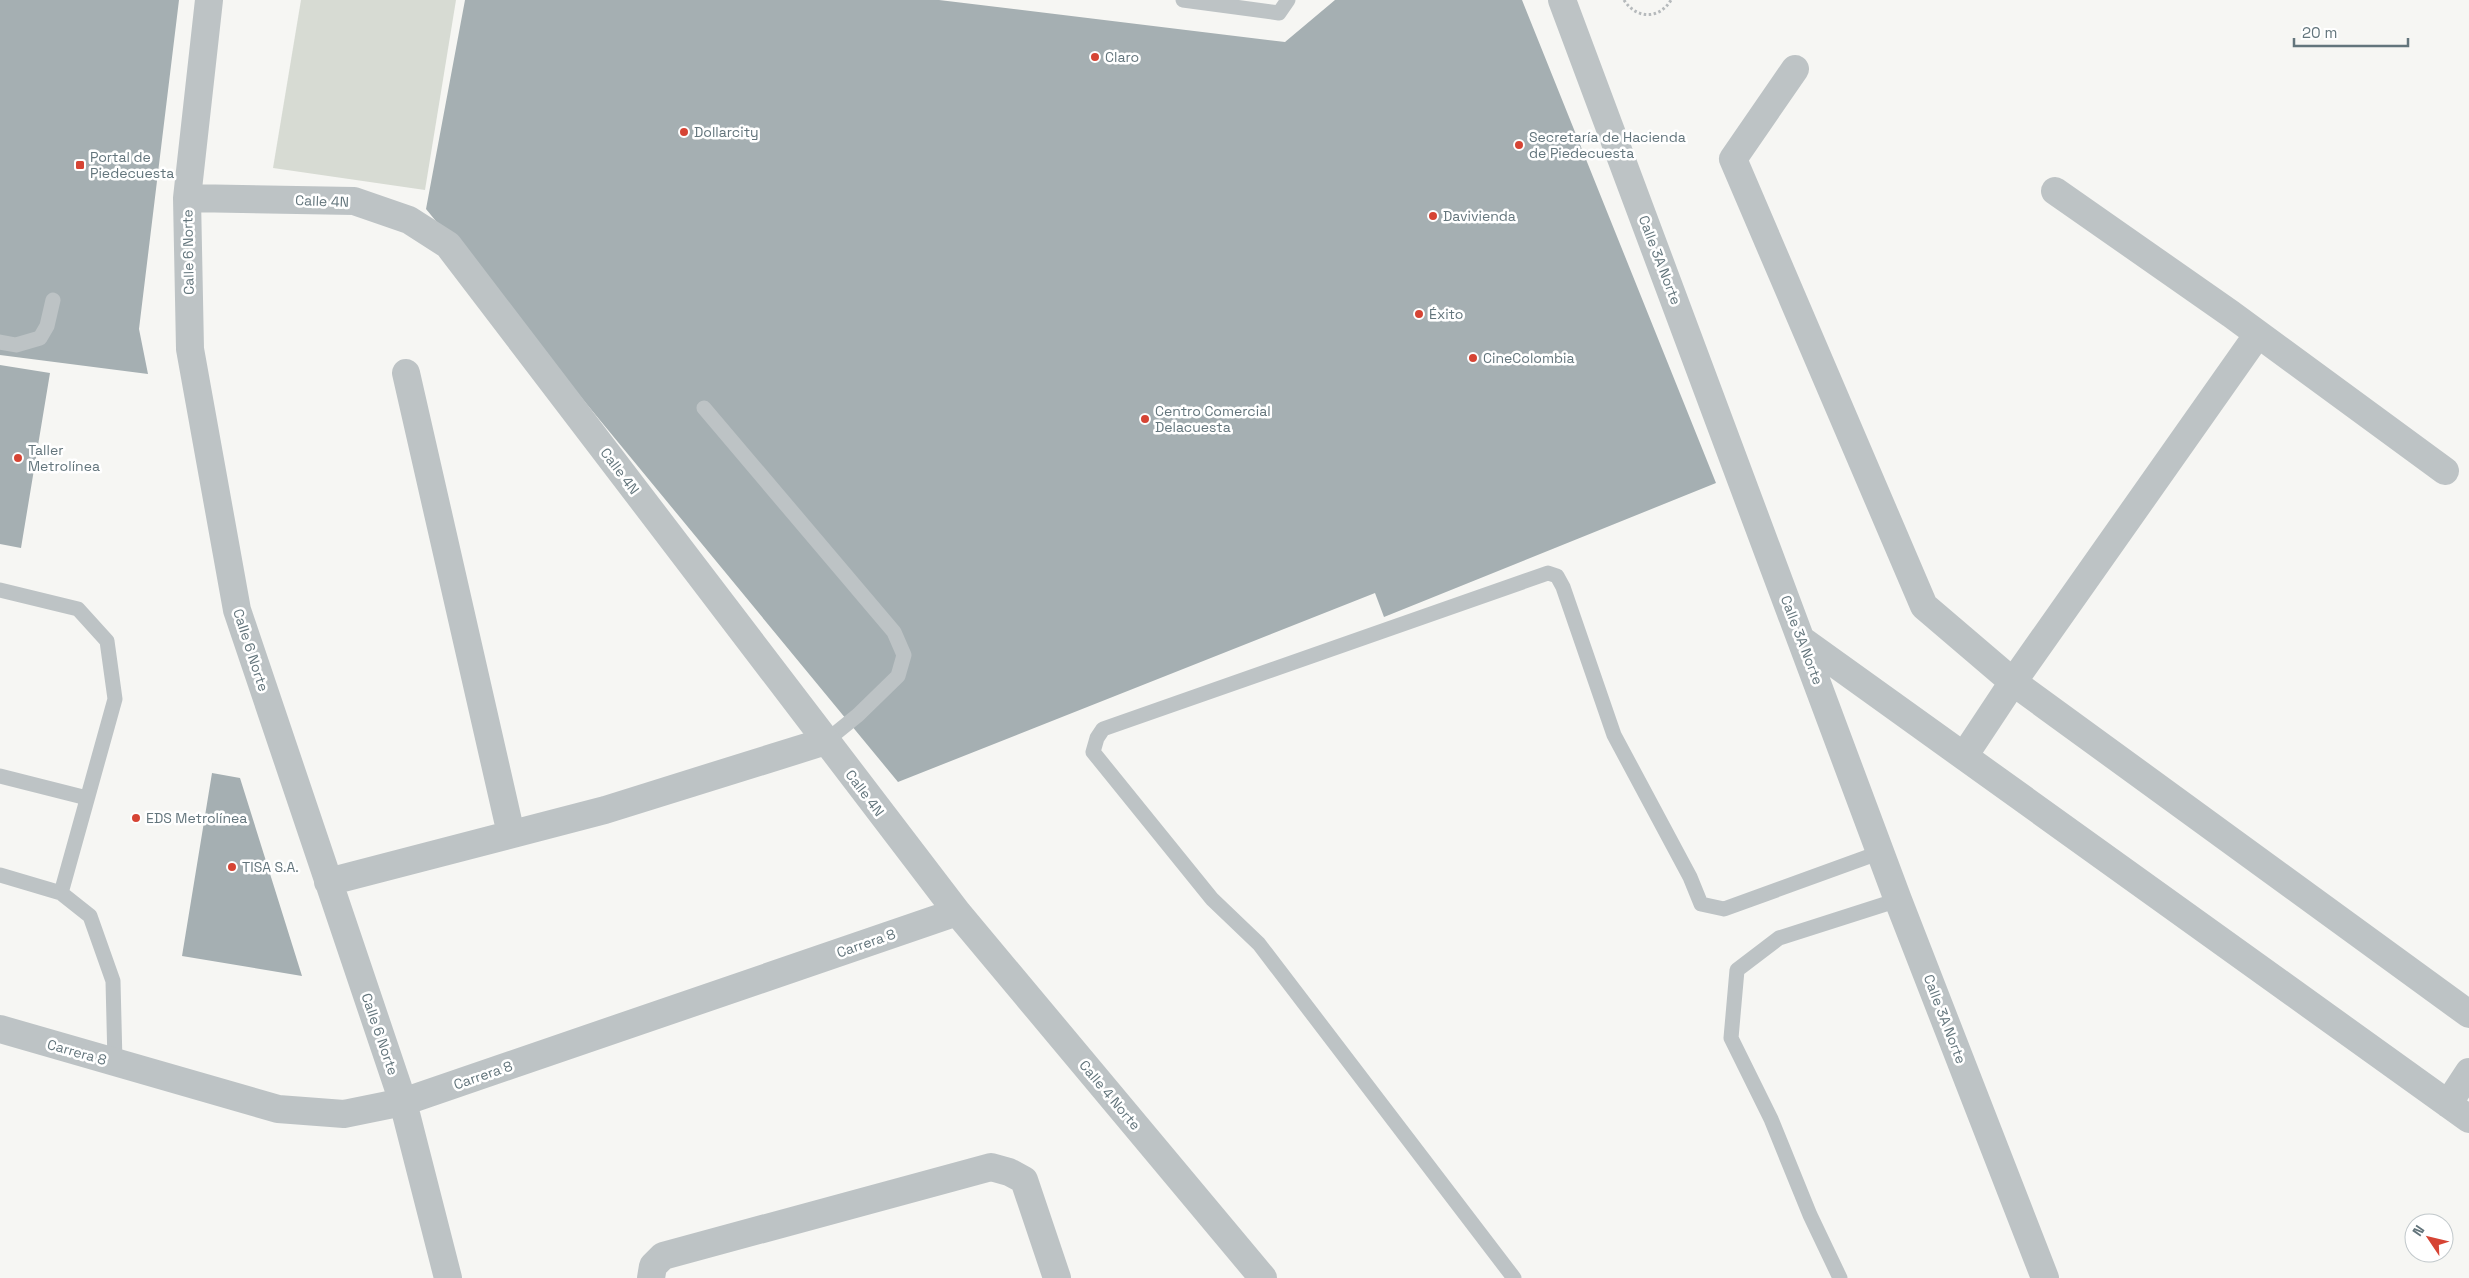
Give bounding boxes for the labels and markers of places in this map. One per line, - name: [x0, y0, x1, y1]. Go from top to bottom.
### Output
- place label: Claro: [1105, 48, 1139, 66]
- marker: Claro: [1089, 51, 1101, 63]
- place label: Dollarcity: [694, 123, 759, 141]
- marker: Dollarcity: [678, 126, 690, 138]
- place label: Secretaría de Hacienda de Piedecuesta: [1529, 128, 1686, 162]
- marker: Secretaría de Hacienda de Piedecuesta: [1513, 139, 1525, 151]
- place label: Portal de Piedecuesta: [90, 148, 174, 182]
- marker: Portal de Piedecuesta: [74, 159, 86, 171]
- place label: Davivienda: [1443, 207, 1516, 225]
- marker: Davivienda: [1427, 210, 1439, 222]
- place label: Éxito: [1429, 305, 1463, 323]
- marker: Éxito: [1413, 308, 1425, 320]
- place label: CineColombia: [1483, 349, 1575, 367]
- marker: CineColombia: [1467, 352, 1479, 364]
- place label: Centro Comercial Delacuesta: [1155, 402, 1271, 436]
- marker: Centro Comercial Delacuesta: [1139, 413, 1151, 425]
- place label: Taller Metrolínea: [28, 441, 100, 475]
- marker: Taller Metrolínea: [12, 452, 24, 464]
- place label: EDS Metrolínea: [146, 809, 247, 827]
- marker: EDS Metrolínea: [130, 812, 142, 824]
- place label: TISA S.A.: [242, 858, 299, 876]
- marker: TISA S.A.: [226, 861, 238, 873]

